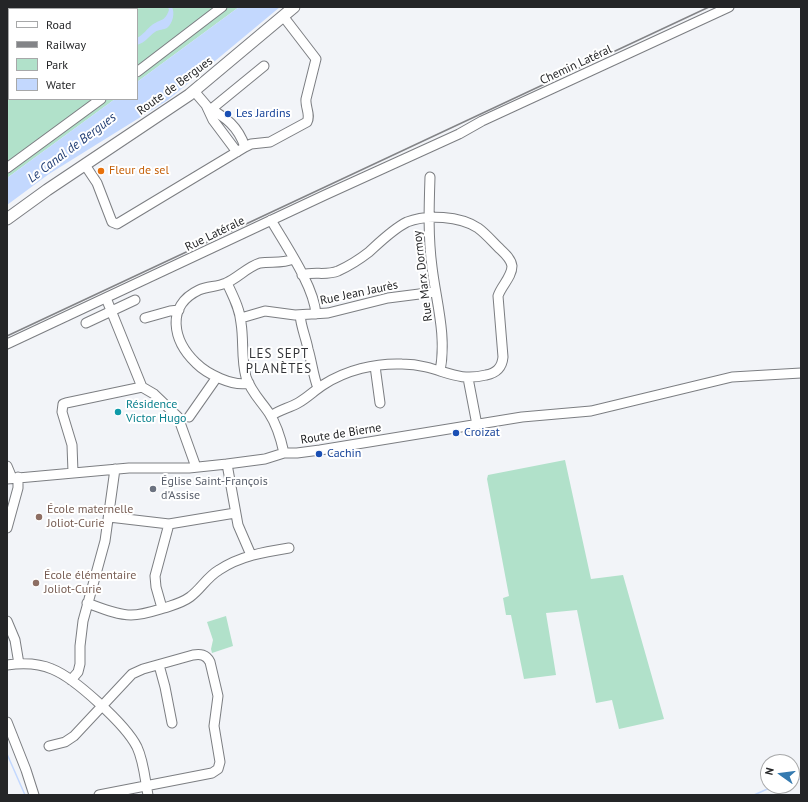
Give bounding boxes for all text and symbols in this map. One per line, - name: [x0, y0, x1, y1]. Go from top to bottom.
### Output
- legend: [8, 8, 138, 100]
- text: Road: [46, 17, 71, 32]
- text: Railway: [46, 37, 86, 52]
- street label: Chemin Latéral: [538, 42, 614, 88]
- street label: Route de Bergues: [134, 54, 216, 118]
- text: Park: [46, 57, 68, 72]
- text: Water: [46, 77, 76, 92]
- place label: Les Jardins: [236, 107, 291, 121]
- marker: Les Jardins: [223, 109, 233, 119]
- water label: Le Canal de Bergues: [25, 110, 119, 186]
- place label: Fleur de sel: [109, 164, 169, 178]
- marker: Fleur de sel: [96, 166, 106, 176]
- street label: Rue Latérale: [183, 213, 247, 255]
- street label: Rue Marx Dormoy: [410, 230, 436, 322]
- street label: Rue Jean Jaurès: [319, 278, 399, 308]
- district label: LES SEPT PLANÈTES: [246, 346, 312, 377]
- place label: Résidence Victor Hugo: [126, 398, 187, 426]
- marker: Résidence Victor Hugo: [113, 407, 123, 417]
- street label: Route de Bierne: [300, 421, 382, 447]
- place label: Croizat: [464, 426, 500, 440]
- marker: Croizat: [451, 428, 461, 438]
- place label: Cachin: [327, 447, 361, 461]
- marker: Cachin: [314, 449, 324, 459]
- place label: Église Saint-François d'Assise: [161, 475, 268, 503]
- marker: Église Saint-François d'Assise: [148, 484, 158, 494]
- place label: École maternelle Joliot-Curie: [47, 503, 133, 531]
- marker: École maternelle Joliot-Curie: [34, 512, 44, 522]
- place label: École élémentaire Joliot-Curie: [44, 569, 136, 597]
- marker: École élémentaire Joliot-Curie: [31, 578, 41, 588]
- north arrow: [760, 754, 800, 794]
- text: N: [762, 766, 777, 777]

